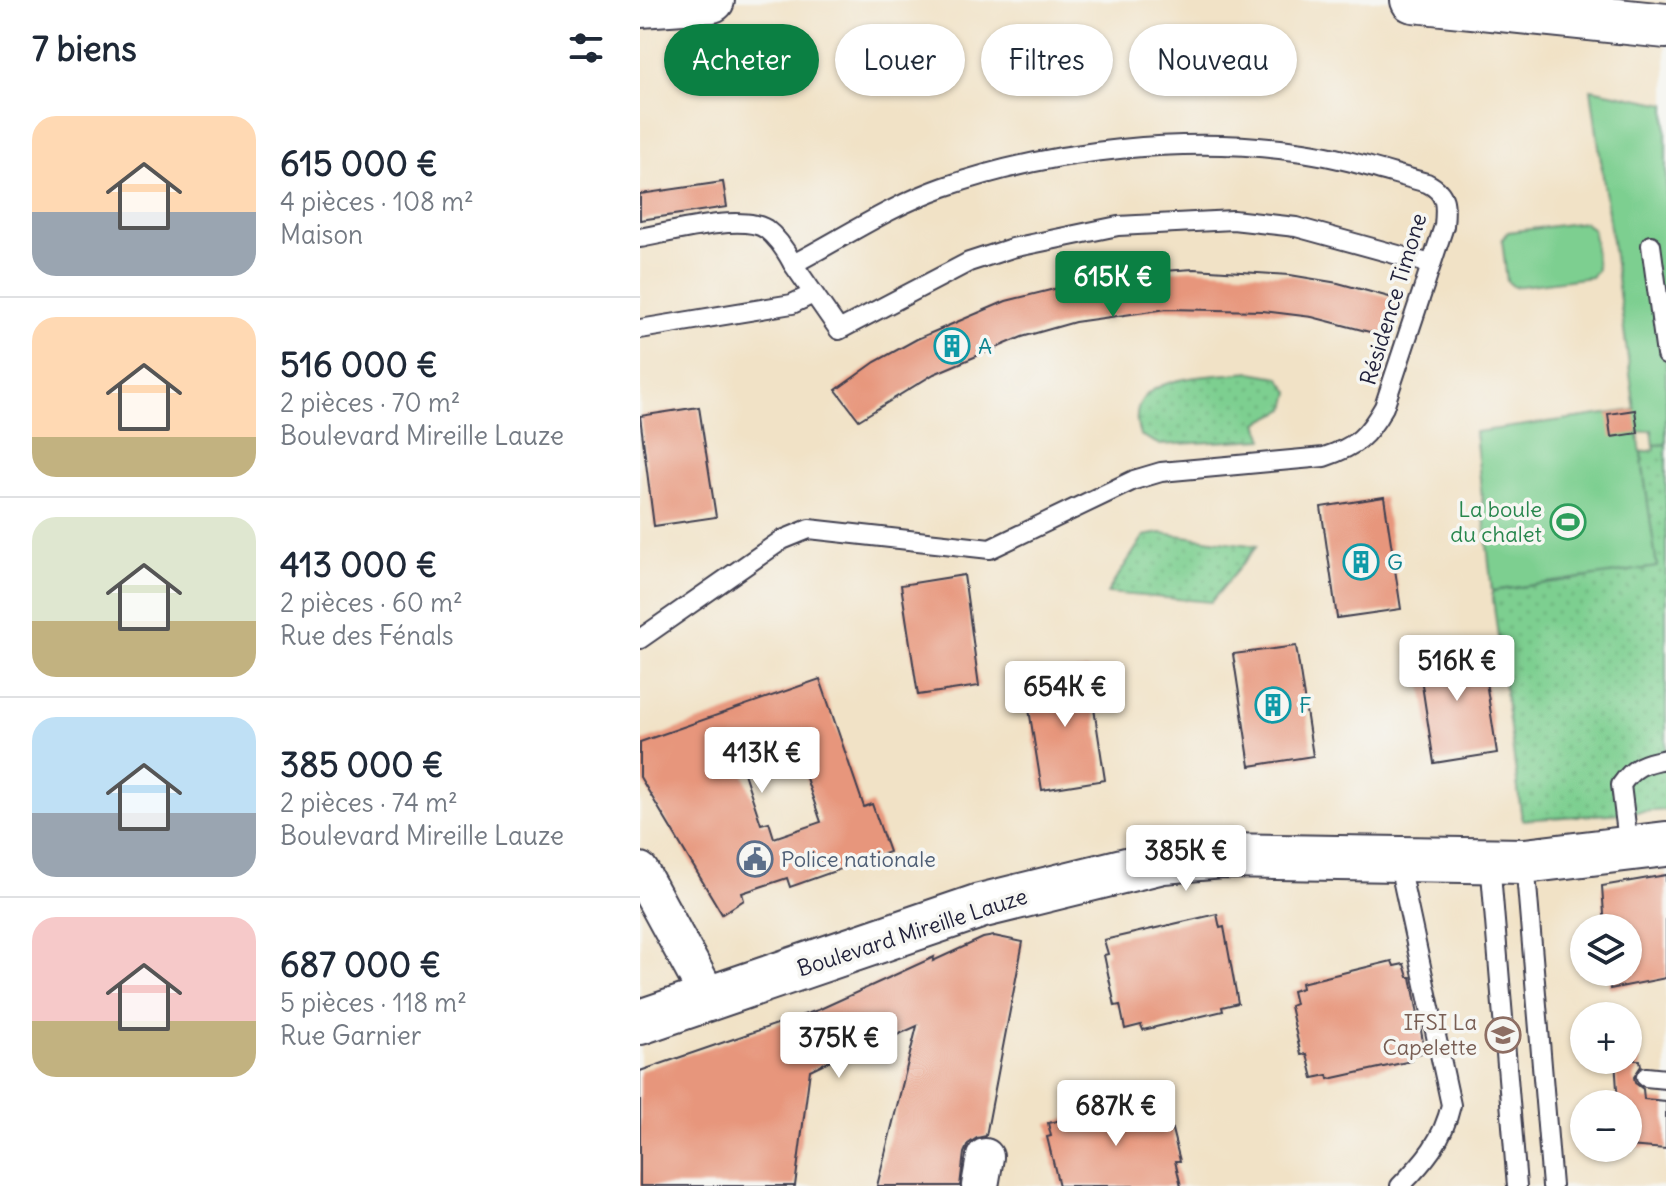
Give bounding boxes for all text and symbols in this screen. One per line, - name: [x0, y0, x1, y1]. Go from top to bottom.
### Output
- chip: Acheter: [664, 24, 819, 96]
- chip: Louer: [835, 24, 965, 96]
- chip: Filtres: [981, 24, 1113, 96]
- chip: Nouveau: [1129, 24, 1297, 96]
- icon: filters: [564, 26, 608, 70]
- text: 7 biens: [32, 27, 137, 70]
- text: 615 000 €: [280, 142, 438, 185]
- icon: home: [96, 148, 192, 244]
- text: 4 pièces · 108 m²: [280, 185, 474, 218]
- street label: Résidence Timone: [1354, 210, 1432, 388]
- text: Maison: [280, 218, 363, 251]
- pin: 615K €: [1048, 251, 1178, 319]
- text: 615K €: [1073, 260, 1153, 293]
- building icon: A: [933, 327, 971, 365]
- place label: A: [978, 332, 992, 360]
- text: 516 000 €: [280, 343, 438, 386]
- icon: home: [96, 349, 192, 445]
- text: 2 pièces · 70 m²: [280, 386, 460, 419]
- text: Boulevard Mireille Lauze: [280, 419, 564, 452]
- place label: La boule du chalet: [1450, 495, 1542, 548]
- sports icon: La boule du chalet: [1549, 503, 1587, 541]
- text: 413 000 €: [280, 543, 437, 586]
- building icon: G: [1342, 543, 1380, 581]
- place label: G: [1387, 548, 1403, 576]
- icon: home: [96, 549, 192, 645]
- text: 2 pièces · 60 m²: [280, 586, 463, 619]
- text: Rue des Fénals: [280, 619, 454, 652]
- pin: 516K €: [1392, 635, 1522, 703]
- text: 516K €: [1417, 644, 1497, 677]
- pin: 654K €: [1000, 661, 1130, 729]
- text: 654K €: [1023, 670, 1107, 703]
- building icon: F: [1254, 686, 1292, 724]
- place label: F: [1299, 691, 1311, 719]
- pin: 413K €: [697, 727, 827, 795]
- text: 413K €: [723, 736, 801, 769]
- text: 385 000 €: [280, 743, 444, 786]
- icon: home: [96, 749, 192, 845]
- text: 2 pièces · 74 m²: [280, 786, 458, 819]
- text: Boulevard Mireille Lauze: [280, 819, 564, 852]
- pin: 385K €: [1121, 825, 1251, 893]
- text: 385K €: [1144, 834, 1228, 867]
- public building icon: Police nationale: [736, 840, 774, 878]
- place label: Police nationale: [781, 845, 936, 873]
- street label: Boulevard Mireille Lauze: [793, 882, 1031, 982]
- map controls: [1570, 914, 1642, 1162]
- button: layers: [1570, 914, 1642, 986]
- text: 687 000 €: [280, 943, 441, 986]
- icon: home: [96, 949, 192, 1045]
- text: 5 pièces · 118 m²: [280, 986, 467, 1019]
- button: +: [1570, 1002, 1642, 1074]
- place label: IFSI La Capelette: [1383, 1008, 1477, 1061]
- pin: 375K €: [774, 1012, 904, 1080]
- school or university icon: IFSI La Capelette: [1484, 1016, 1522, 1054]
- text: Rue Garnier: [280, 1019, 421, 1052]
- text: 375K €: [798, 1021, 880, 1054]
- pin: 687K €: [1051, 1080, 1181, 1148]
- text: 687K €: [1075, 1089, 1157, 1122]
- button: −: [1570, 1090, 1642, 1162]

